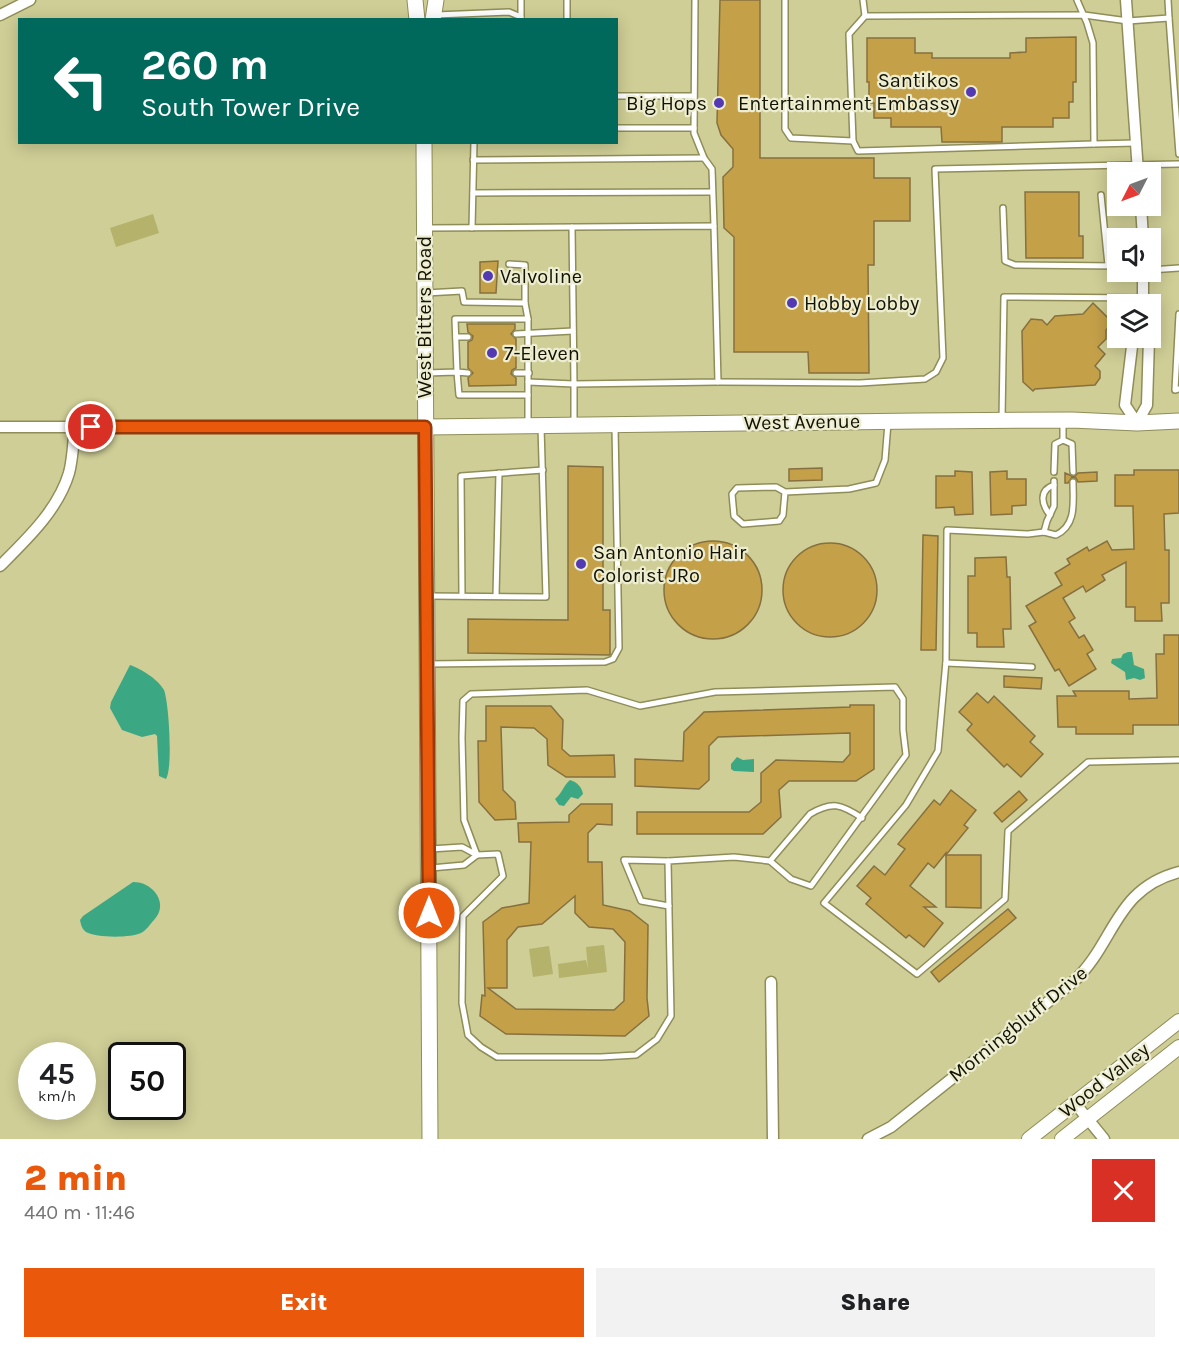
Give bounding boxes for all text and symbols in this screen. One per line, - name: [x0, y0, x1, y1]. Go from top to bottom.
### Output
- text: 260 m: [141, 40, 269, 90]
- icon: left: [42, 42, 120, 120]
- place label: Santikos Entertainment Embassy: [738, 69, 959, 115]
- marker: Santikos Entertainment Embassy: [964, 85, 978, 99]
- text: South Tower Drive: [141, 91, 360, 123]
- place label: Big Hops: [626, 92, 707, 115]
- marker: Big Hops: [712, 96, 726, 110]
- north arrow: [1107, 162, 1161, 216]
- map controls: [1107, 162, 1161, 348]
- button: sound: [1107, 228, 1161, 282]
- street label: West Bitters Road: [413, 236, 436, 398]
- place label: Valvoline: [500, 265, 582, 288]
- marker: Valvoline: [481, 269, 495, 283]
- place label: Hobby Lobby: [804, 292, 919, 315]
- button: layers: [1107, 294, 1161, 348]
- marker: Hobby Lobby: [785, 296, 799, 310]
- place label: 7-Eleven: [504, 342, 580, 365]
- marker: 7-Eleven: [485, 346, 499, 360]
- pin: [65, 401, 116, 452]
- street label: West Avenue: [744, 409, 860, 435]
- icon: arrive: [74, 410, 107, 443]
- place label: San Antonio Hair Colorist JRo: [593, 541, 747, 587]
- marker: San Antonio Hair Colorist JRo: [574, 557, 588, 571]
- position arrow: [397, 881, 461, 945]
- street label: Morningbluff Drive: [944, 961, 1092, 1087]
- street label: Wood Valley: [1054, 1038, 1154, 1122]
- speed limit sign: 50: [108, 1042, 186, 1120]
- text: 45: [39, 1056, 75, 1092]
- text: km/h: [38, 1087, 76, 1105]
- text: 2 min: [24, 1157, 127, 1199]
- button: close: [1092, 1159, 1155, 1222]
- text: 440 m · 11:46: [24, 1201, 135, 1224]
- button: Exit: [24, 1268, 584, 1337]
- button: Share: [596, 1268, 1155, 1337]

